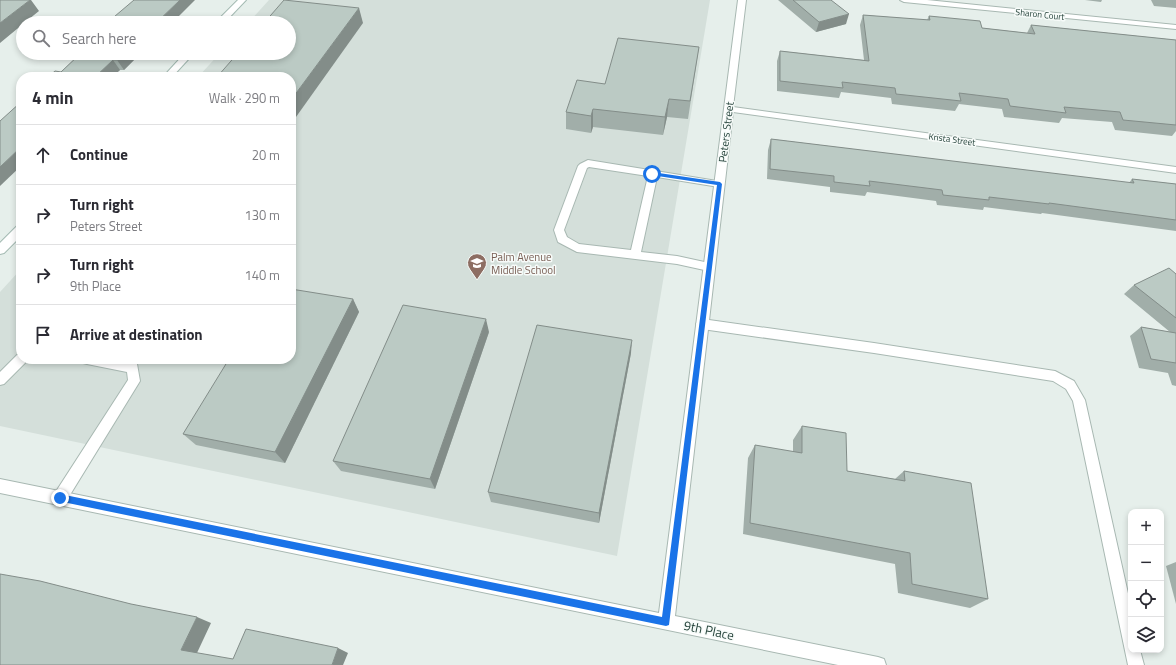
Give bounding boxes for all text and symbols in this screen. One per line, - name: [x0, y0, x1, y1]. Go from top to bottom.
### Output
- street label: Sharon Court: [1015, 5, 1066, 23]
- search box: [16, 16, 296, 60]
- icon: search: [30, 27, 52, 49]
- text: Search here: [62, 27, 136, 50]
- text: 4 min: [32, 85, 73, 111]
- text: Walk · 290 m: [209, 88, 280, 108]
- street label: Peters Street: [714, 101, 738, 163]
- street label: Krista Street: [928, 129, 977, 149]
- text: Continue: [70, 143, 128, 166]
- icon: ahead: [32, 144, 54, 166]
- text: 20 m: [252, 145, 280, 165]
- route start: [643, 165, 661, 183]
- text: Turn right: [70, 193, 134, 216]
- icon: right: [32, 204, 54, 226]
- text: 130 m: [244, 205, 280, 225]
- text: Peters Street: [70, 216, 142, 236]
- place label: Palm Avenue Middle School: [491, 249, 556, 278]
- school or university icon: Palm Avenue Middle School: [466, 252, 488, 280]
- text: Turn right: [70, 253, 134, 276]
- icon: right: [32, 264, 54, 286]
- text: 140 m: [244, 265, 280, 285]
- text: 9th Place: [70, 276, 121, 296]
- text: Arrive at destination: [70, 323, 203, 346]
- icon: arrive: [32, 324, 54, 346]
- route end: [51, 489, 69, 507]
- map controls: [1128, 509, 1164, 653]
- button: +: [1128, 509, 1164, 545]
- button: −: [1128, 545, 1164, 581]
- button: locate: [1128, 581, 1164, 617]
- street label: 9th Place: [682, 615, 736, 645]
- button: layers: [1128, 617, 1164, 653]

